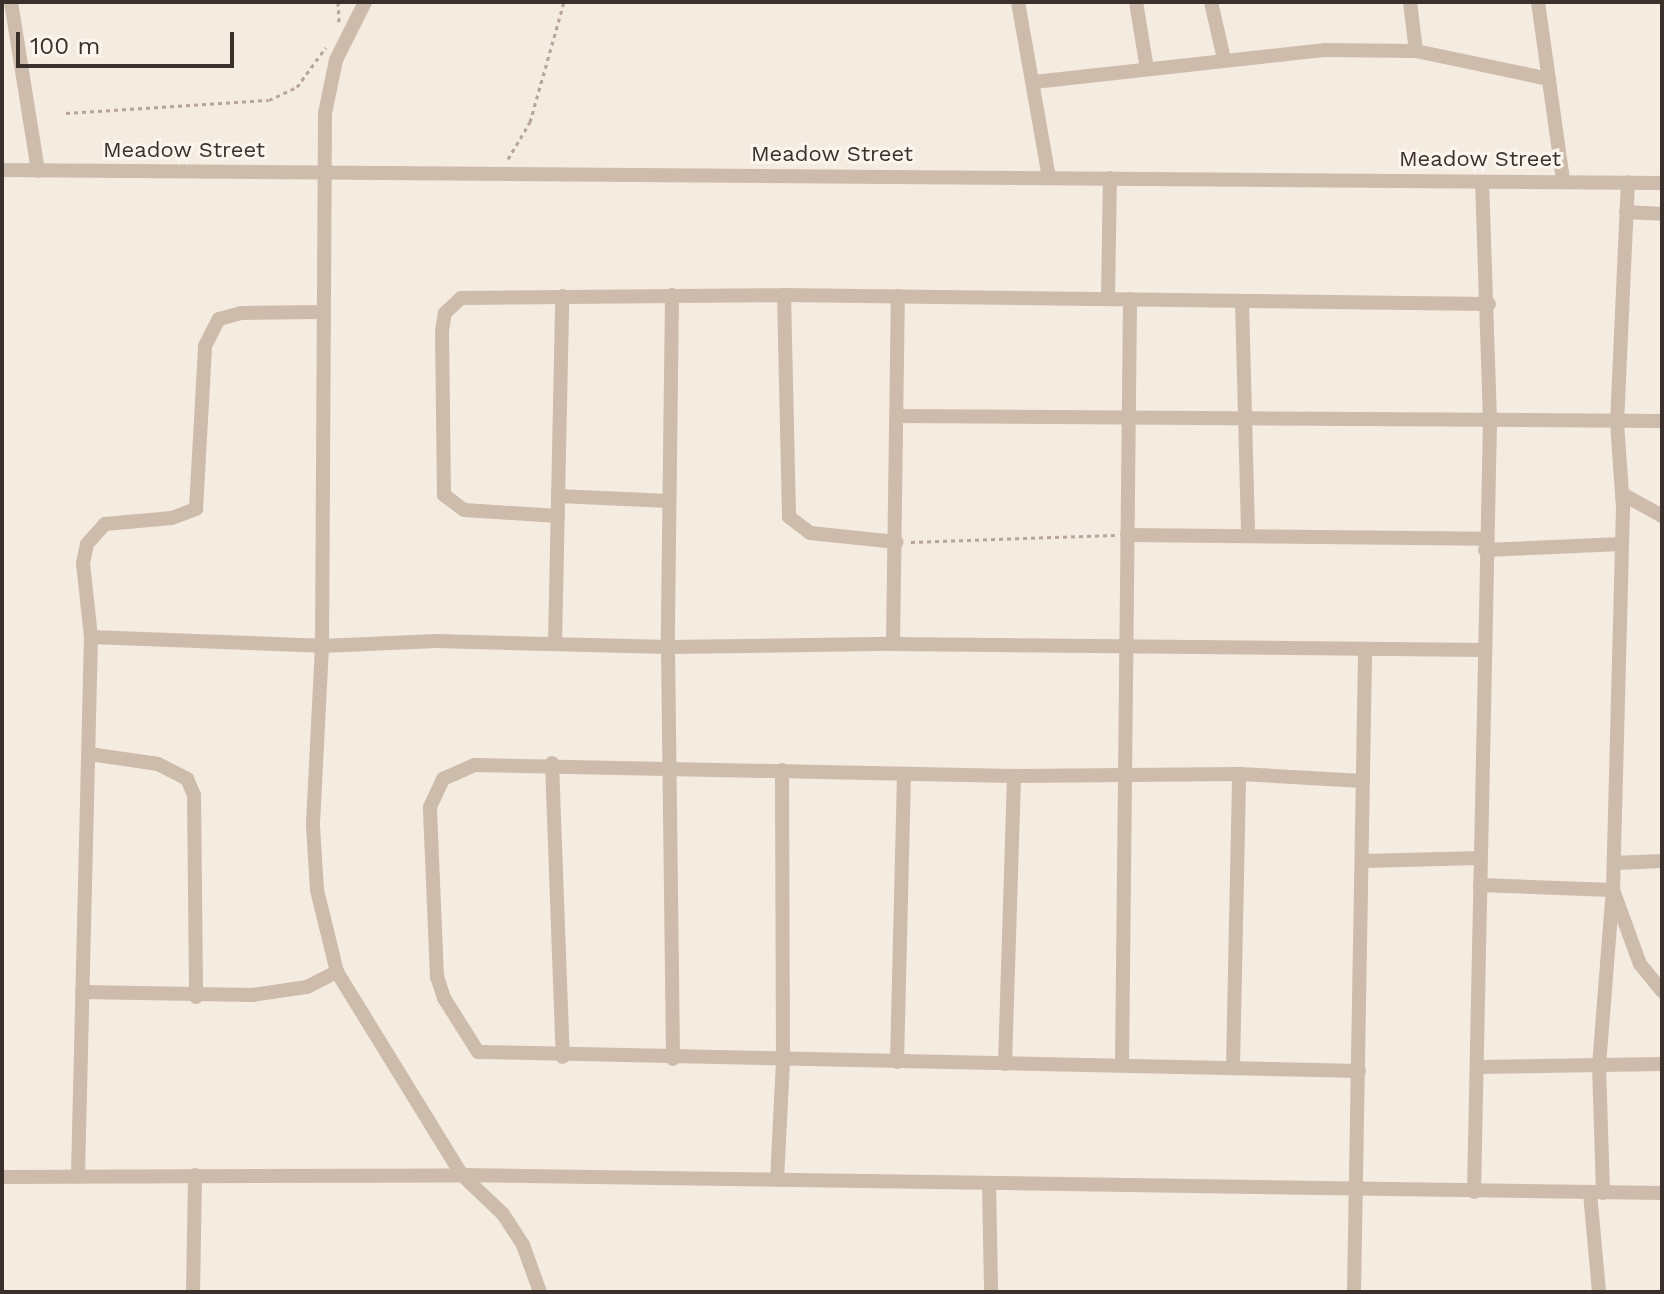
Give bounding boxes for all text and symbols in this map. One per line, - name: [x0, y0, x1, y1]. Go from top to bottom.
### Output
- scale bar: [20, 16, 238, 66]
- text: 100 m: [30, 32, 100, 60]
- street label: Meadow Street: [103, 137, 265, 163]
- street label: Meadow Street: [751, 141, 913, 167]
- street label: Meadow Street: [1399, 146, 1561, 172]

